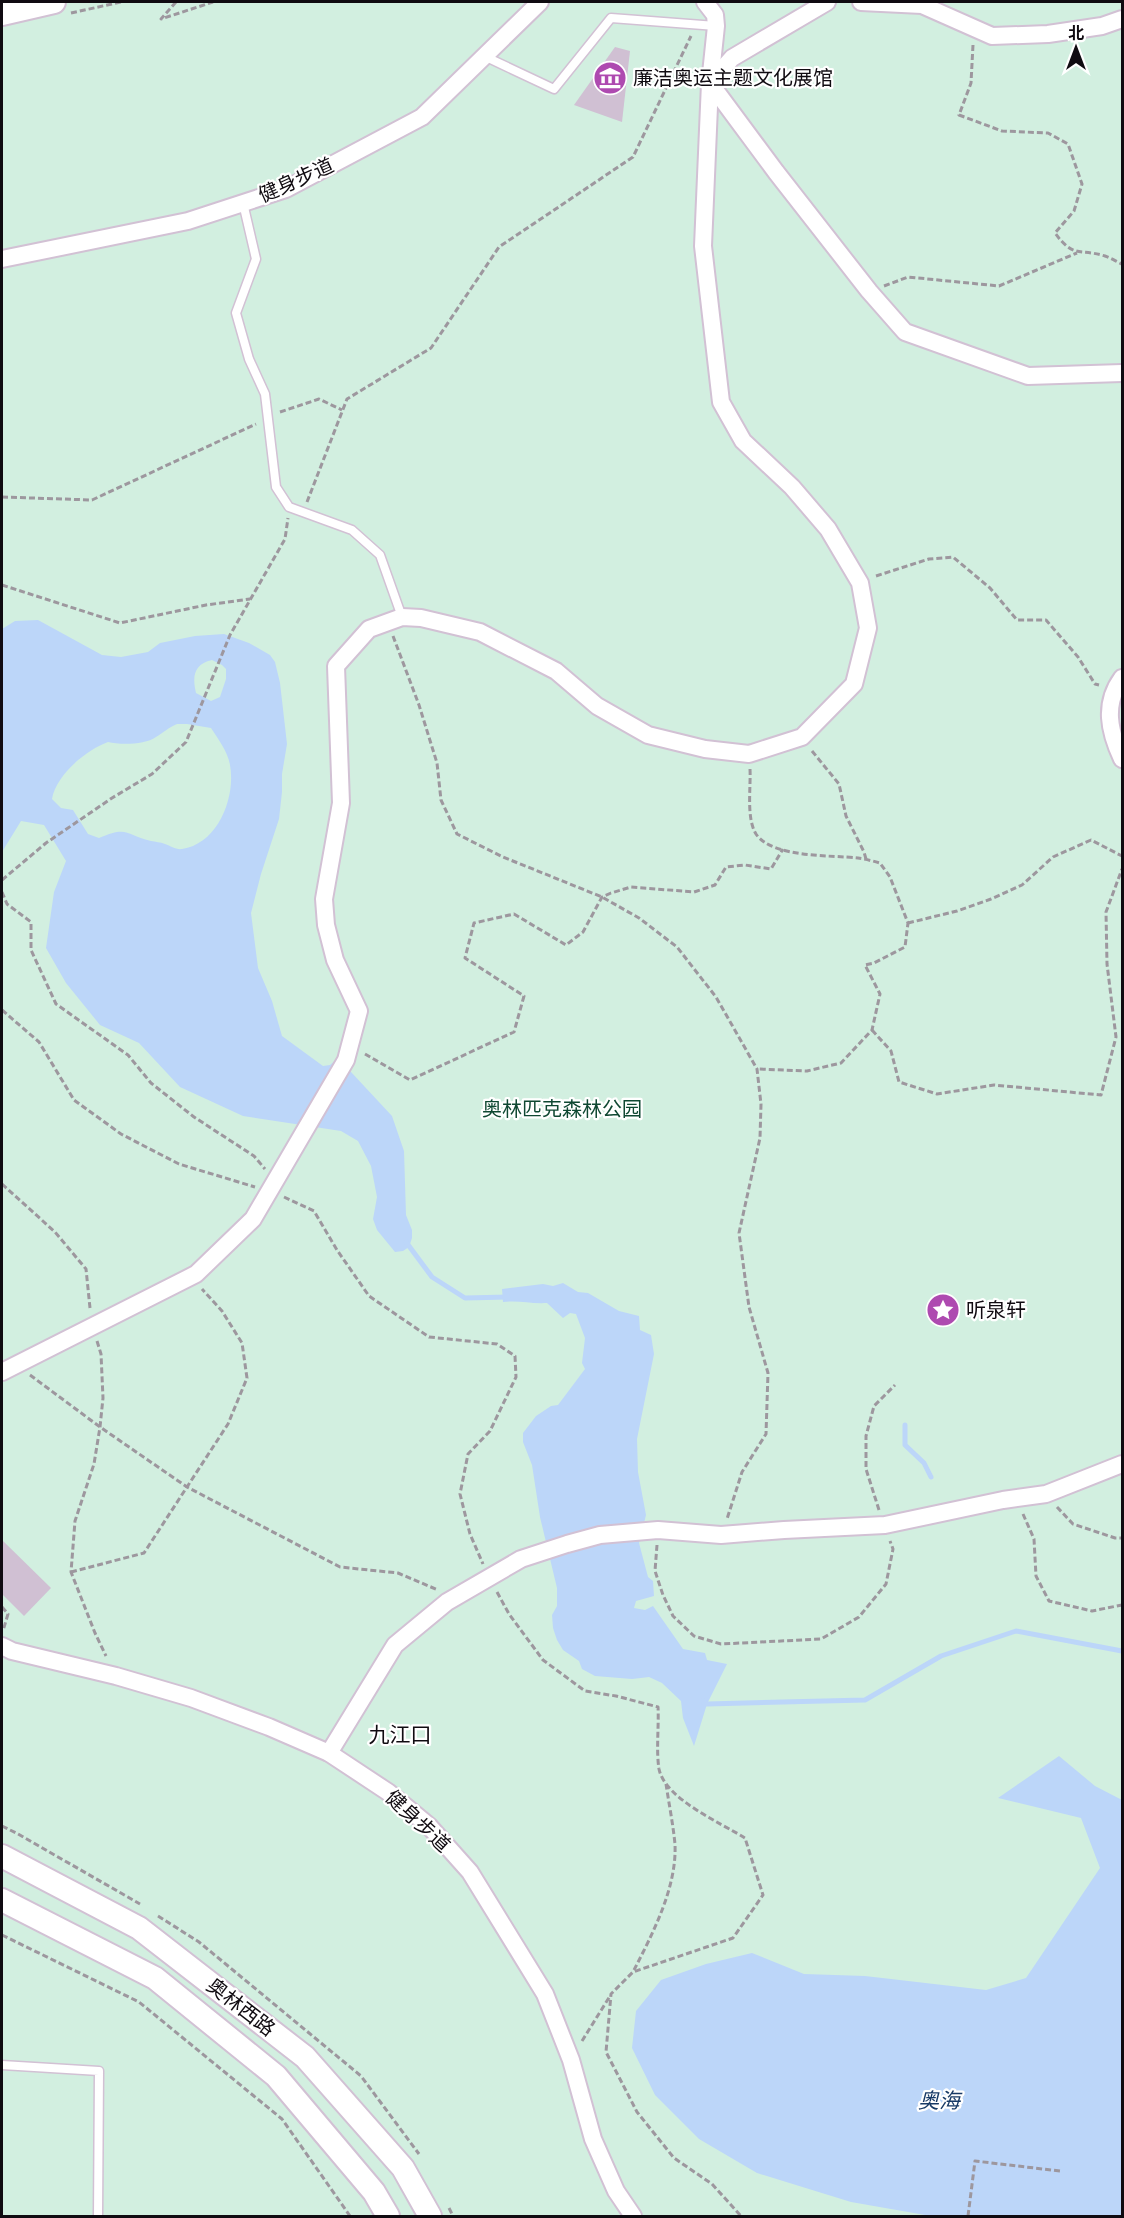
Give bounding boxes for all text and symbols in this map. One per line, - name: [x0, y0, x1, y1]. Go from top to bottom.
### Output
- north arrow: [1046, 18, 1106, 78]
- text: 北: [1068, 24, 1084, 43]
- museum icon: 廉洁奥运主题文化展馆: [592, 60, 628, 96]
- place label: 廉洁奥运主题文化展馆: [633, 67, 833, 90]
- street label: 健身步道: [255, 154, 337, 207]
- park label: 奥林匹克森林公园: [482, 1098, 642, 1121]
- place icon: 听泉轩: [925, 1292, 961, 1328]
- place label: 听泉轩: [966, 1299, 1026, 1322]
- district label: 九江口: [369, 1723, 432, 1747]
- street label: 健身步道: [381, 1786, 455, 1857]
- street label: 奥林西路: [202, 1974, 279, 2041]
- water label: 奥海: [918, 2089, 963, 2113]

